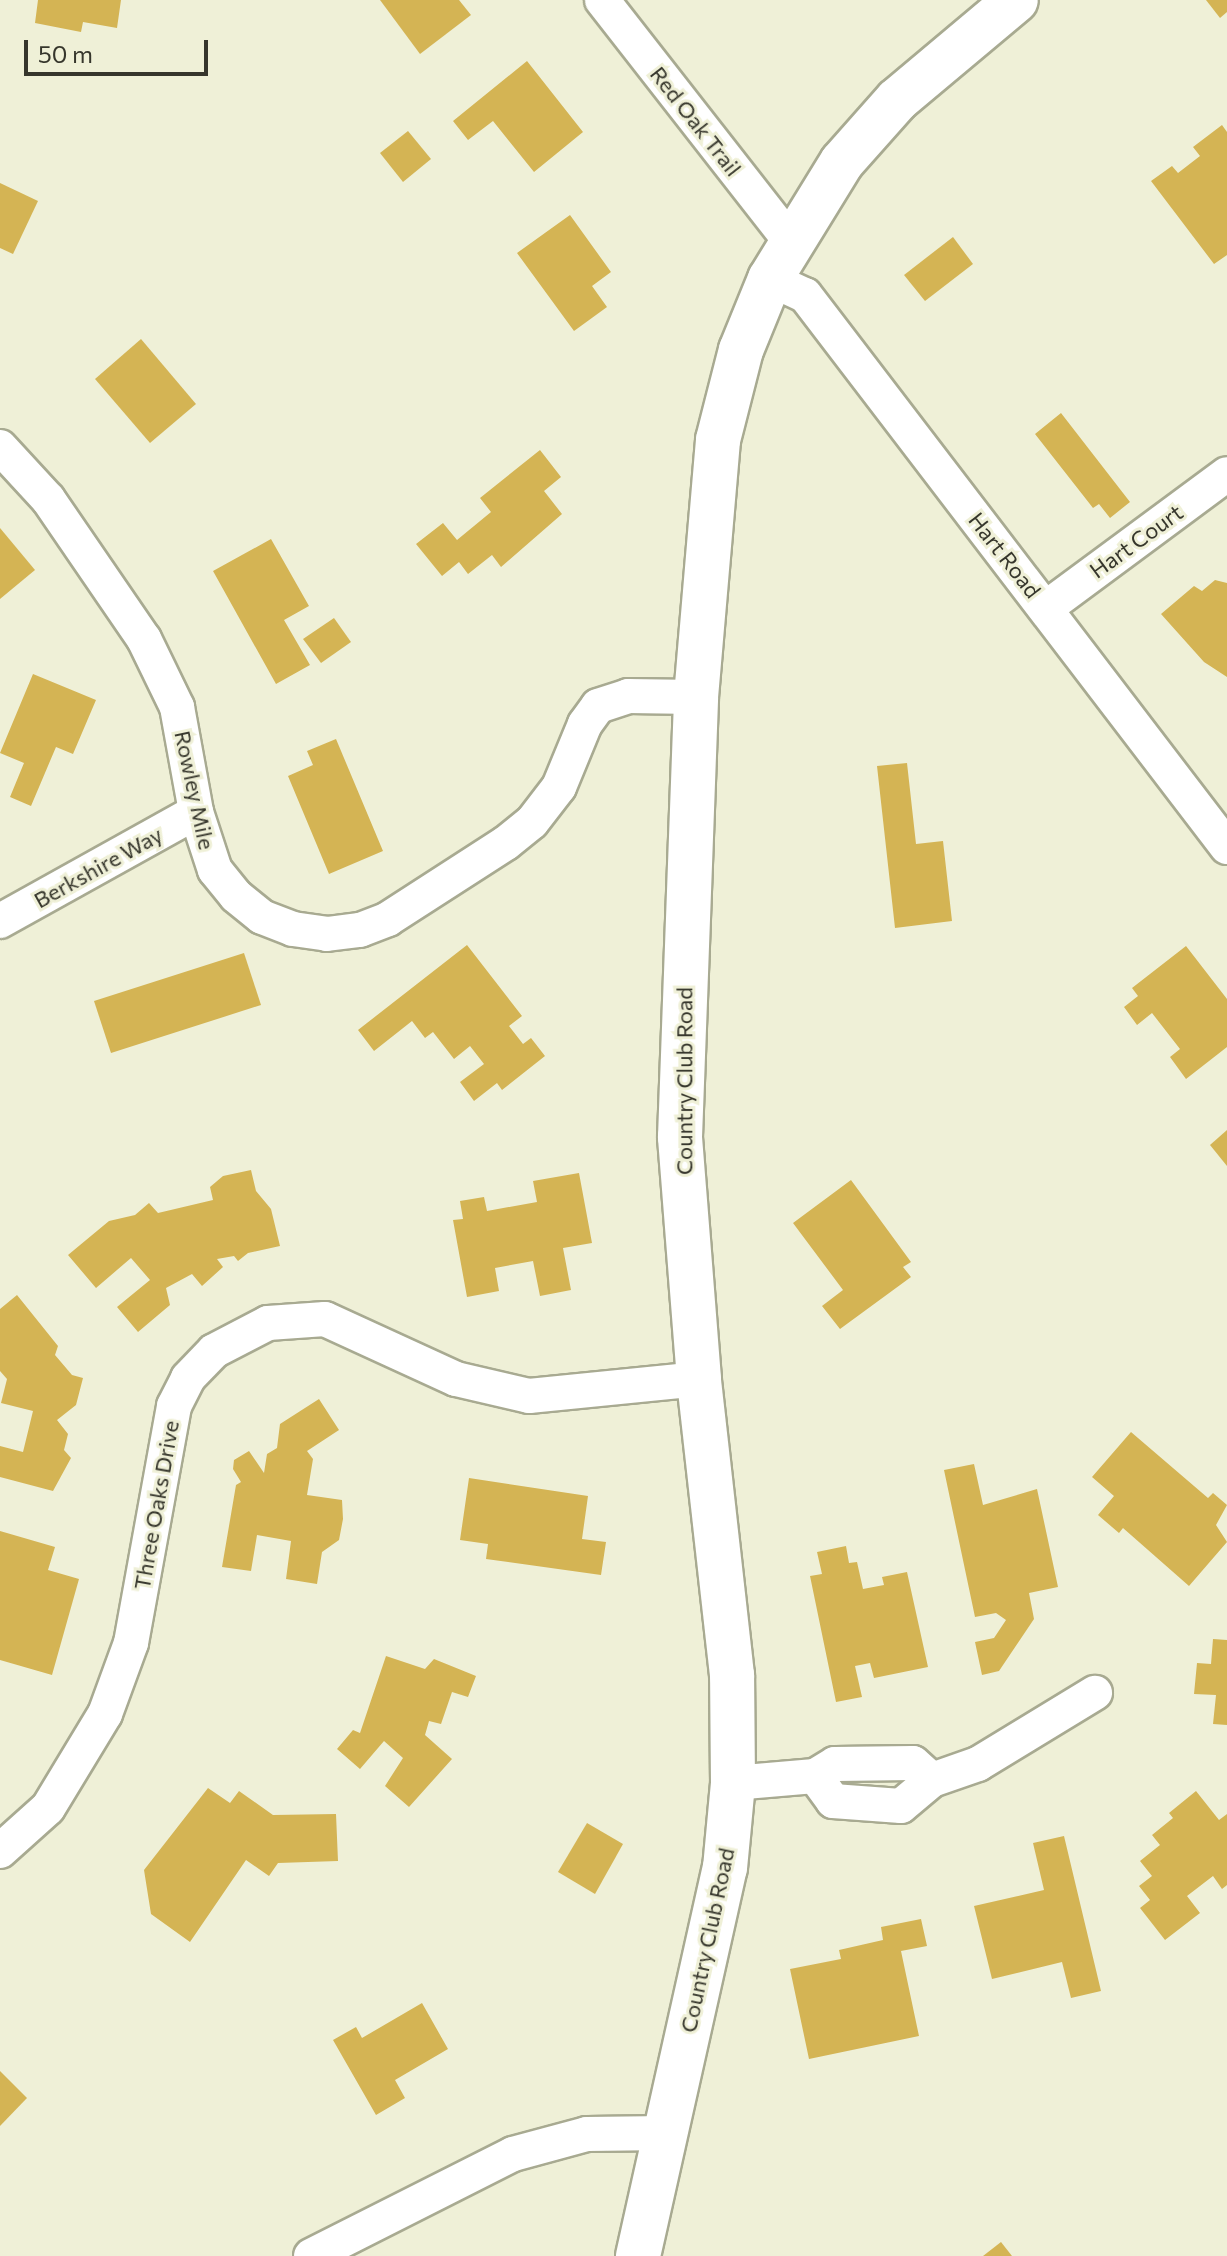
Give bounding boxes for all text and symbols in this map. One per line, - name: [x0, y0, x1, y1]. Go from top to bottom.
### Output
- scale bar: [28, 24, 212, 74]
- text: 50 m: [38, 39, 93, 68]
- street label: Red Oak Trail: [645, 61, 747, 181]
- street label: Hart Court: [1084, 498, 1188, 584]
- street label: Hart Road: [963, 507, 1047, 603]
- street label: Rowley Mile: [170, 728, 220, 852]
- street label: Berkshire Way: [29, 821, 167, 913]
- street label: Country Club Road: [671, 987, 697, 1175]
- street label: Three Oaks Drive: [128, 1418, 184, 1592]
- street label: Country Club Road: [675, 1845, 739, 2035]

